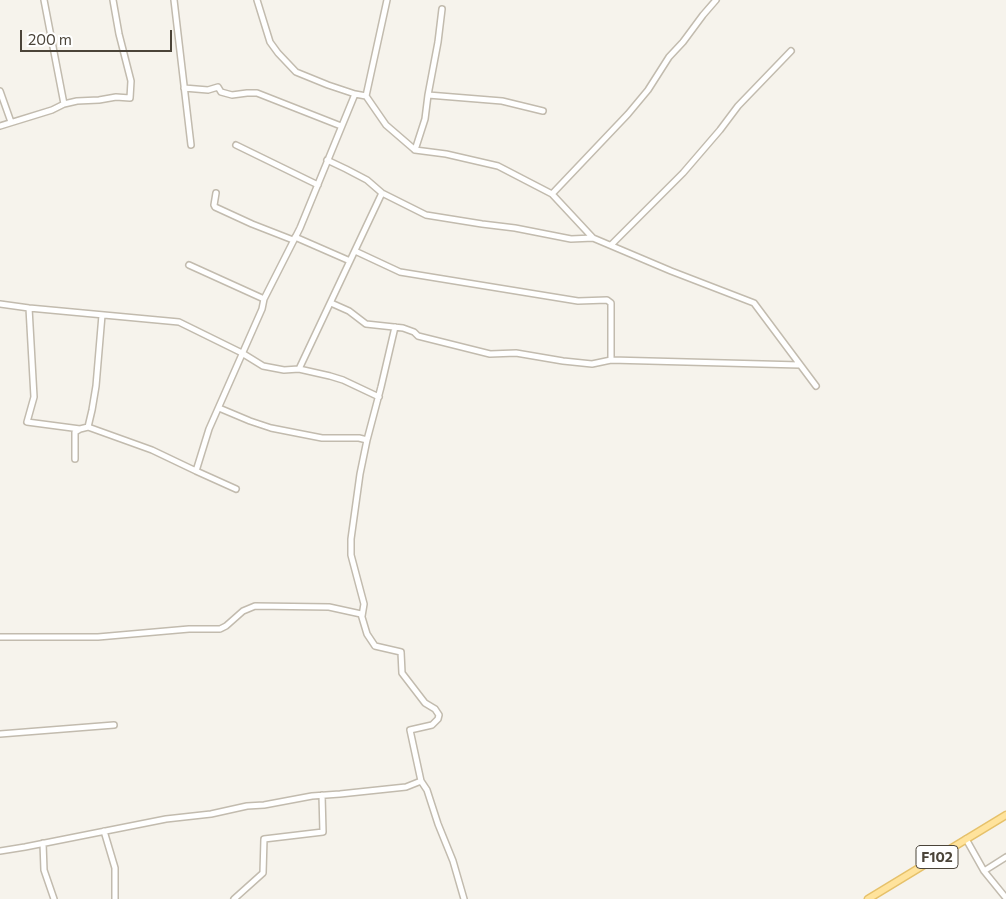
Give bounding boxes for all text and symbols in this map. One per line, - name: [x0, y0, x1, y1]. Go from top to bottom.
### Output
- scale bar: [22, 20, 175, 52]
- text: 200 m: [28, 30, 72, 48]
- road number: F102: [916, 846, 958, 869]

